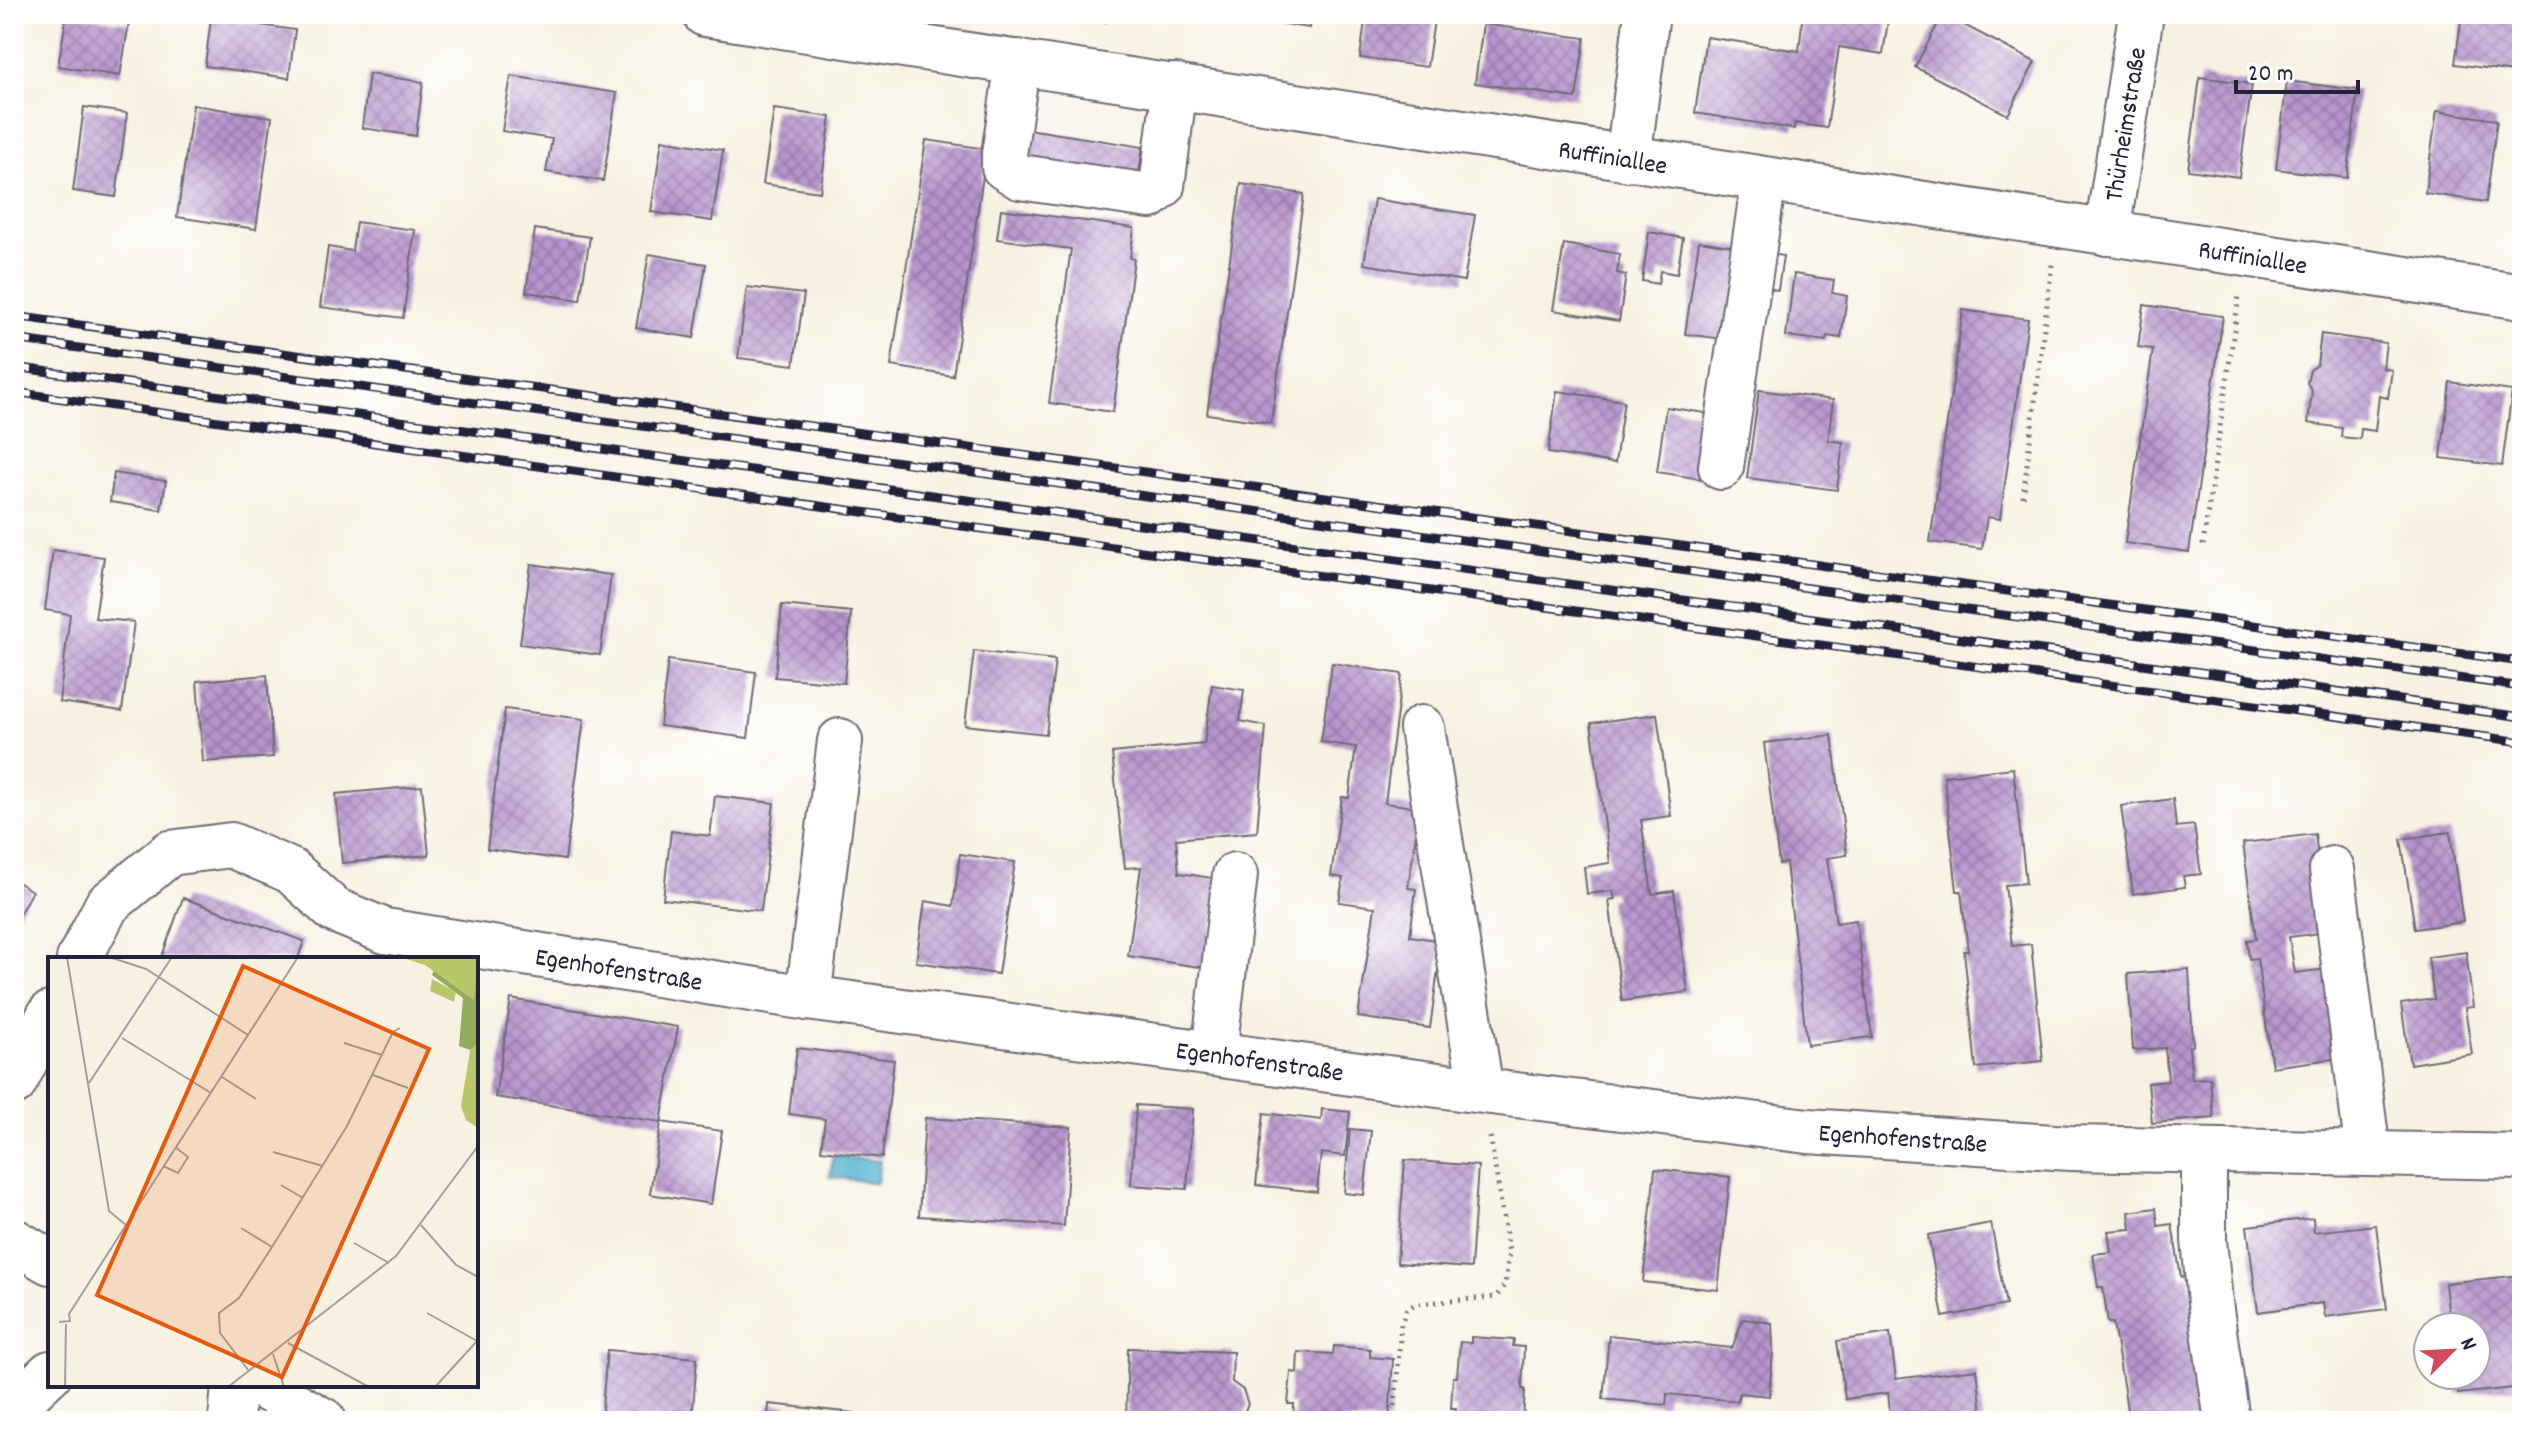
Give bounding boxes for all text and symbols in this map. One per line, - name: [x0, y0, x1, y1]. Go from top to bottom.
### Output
- scale bar: [2236, 44, 2358, 94]
- street label: Thürheimstraße: [2097, 45, 2158, 204]
- text: 20 m: [2248, 58, 2294, 92]
- street label: Ruffiniallee: [1555, 133, 1670, 186]
- street label: Ruffiniallee: [2195, 233, 2310, 286]
- street label: Egenhofenstraße: [532, 940, 705, 1003]
- inset map: [48, 957, 478, 1387]
- street label: Egenhofenstraße: [1173, 1033, 1346, 1094]
- street label: Egenhofenstraße: [1817, 1116, 1988, 1165]
- north arrow: [2412, 1311, 2492, 1391]
- text: N: [2451, 1333, 2483, 1356]

